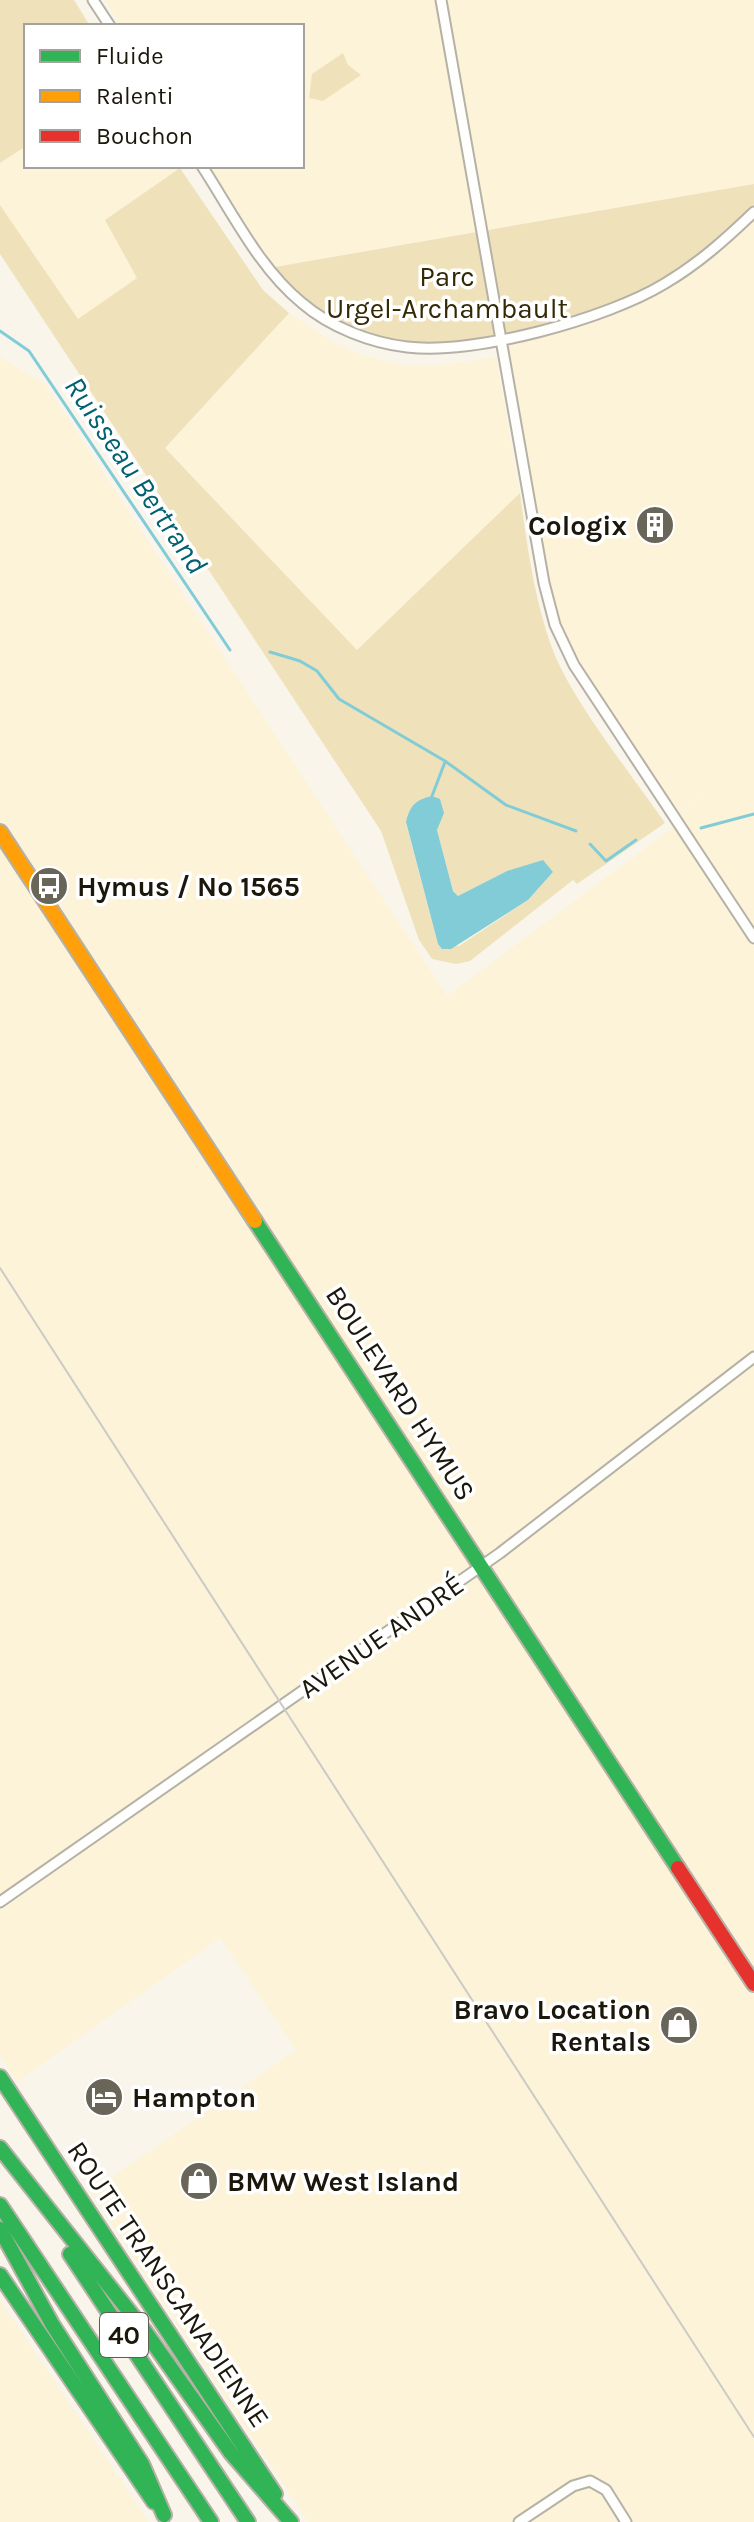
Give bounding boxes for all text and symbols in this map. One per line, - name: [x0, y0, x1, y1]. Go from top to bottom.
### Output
- legend: [24, 24, 304, 168]
- text: Fluide: [96, 42, 164, 70]
- text: Ralenti: [96, 82, 174, 110]
- text: Bouchon: [96, 122, 193, 150]
- park label: Parc Urgel-Archambault: [326, 260, 568, 325]
- water label: Ruisseau Bertrand: [57, 370, 215, 580]
- building icon: Cologix: [634, 504, 676, 546]
- place label: Cologix: [528, 509, 627, 542]
- bus stop icon: Hymus / No 1565: [28, 865, 70, 907]
- place label: Hymus / No 1565: [77, 870, 300, 903]
- street label: BOULEVARD HYMUS: [319, 1280, 482, 1507]
- street label: AVENUE ANDRÉ: [292, 1567, 470, 1705]
- place label: Bravo Location Rentals: [454, 1993, 651, 2058]
- shop icon: Bravo Location Rentals: [658, 2004, 700, 2046]
- hotel icon: Hampton: [83, 2076, 125, 2118]
- place label: Hampton: [132, 2081, 256, 2114]
- street label: ROUTE TRANSCANADIENNE: [60, 2135, 277, 2434]
- shop icon: BMW West Island: [178, 2160, 220, 2202]
- place label: BMW West Island: [227, 2165, 459, 2198]
- road number: 40: [100, 2313, 148, 2357]

